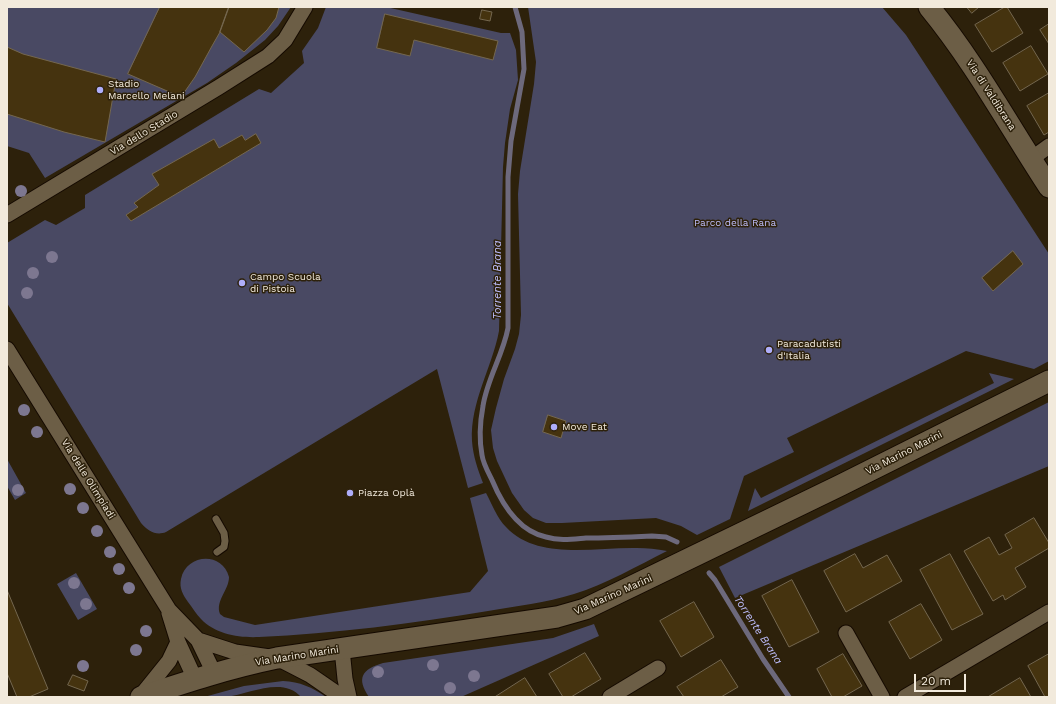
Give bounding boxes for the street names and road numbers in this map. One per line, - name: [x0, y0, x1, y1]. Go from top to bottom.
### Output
- street label: Via di Valdibrana: [964, 57, 1018, 133]
- street label: Via dello Stadio: [108, 108, 180, 158]
- street label: Via Marino Marini: [864, 428, 944, 478]
- street label: Via delle Olimpiadi: [59, 437, 117, 521]
- street label: Via Marino Marini: [572, 572, 654, 618]
- street label: Via Marino Marini: [254, 643, 340, 669]

